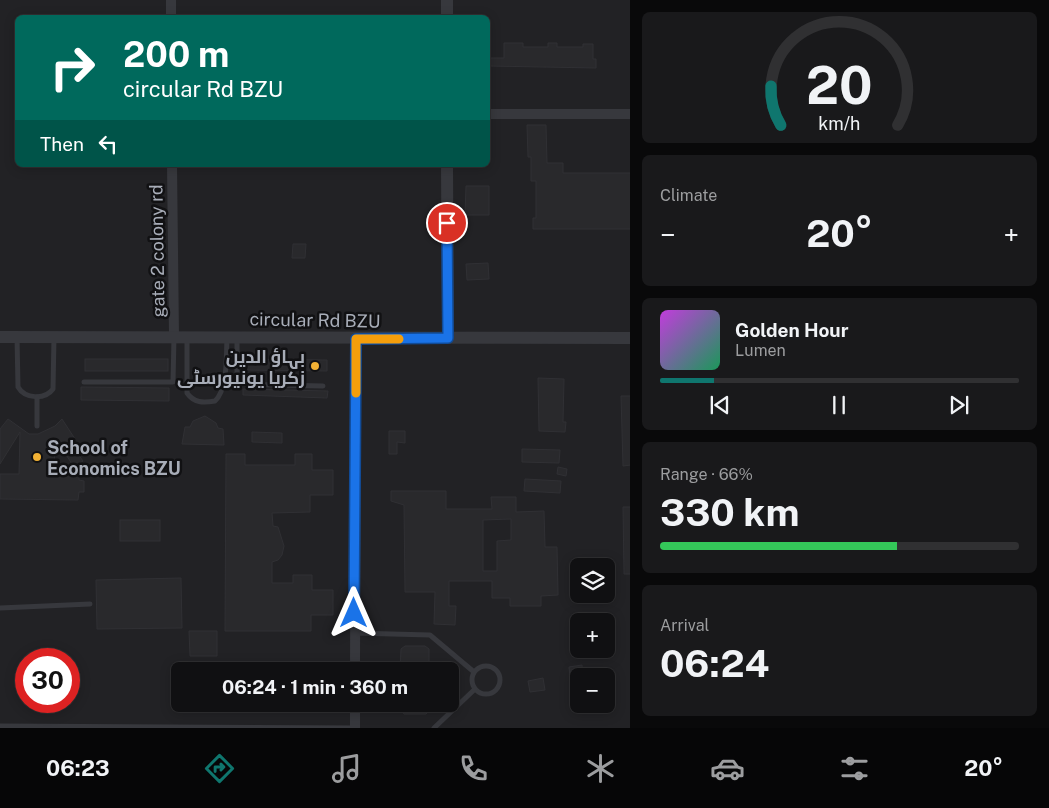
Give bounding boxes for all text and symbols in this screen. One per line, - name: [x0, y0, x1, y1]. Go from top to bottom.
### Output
- text: 200 m: [123, 34, 229, 75]
- icon: right: [40, 35, 105, 100]
- text: 20: [806, 55, 873, 116]
- text: circular Rd BZU: [123, 76, 283, 102]
- text: km/h: [818, 113, 861, 134]
- icon: left: [94, 130, 122, 158]
- text: Then: [40, 133, 84, 155]
- street label: gate 2 colony rd: [145, 184, 169, 318]
- text: Climate: [660, 186, 717, 205]
- pin: [426, 202, 468, 244]
- icon: arrive: [433, 209, 461, 237]
- text: 20°: [806, 211, 873, 256]
- text: −: [660, 218, 676, 251]
- text: +: [1003, 218, 1019, 251]
- street label: circular Rd BZU: [249, 308, 381, 332]
- text: Golden Hour: [735, 319, 849, 341]
- text: Lumen: [735, 341, 786, 360]
- place label: بہاؤ الدین زکریا یونیورسٹی: [177, 346, 305, 389]
- marker: بہاؤ الدین زکریا یونیورسٹی: [309, 360, 321, 372]
- icon: previous: [706, 391, 734, 419]
- icon: pause: [825, 391, 853, 419]
- icon: next: [945, 391, 973, 419]
- place label: School of Economics BZU: [47, 437, 181, 479]
- marker: School of Economics BZU: [31, 451, 43, 463]
- text: Range · 66%: [660, 465, 753, 484]
- text: 330 km: [660, 490, 799, 535]
- map controls: [570, 558, 615, 713]
- button: layers: [570, 558, 615, 603]
- position arrow: [327, 586, 379, 638]
- button: +: [570, 613, 615, 658]
- text: Arrival: [660, 616, 709, 635]
- text: 06:24: [660, 641, 770, 686]
- speed limit sign: 30: [15, 648, 80, 713]
- button: −: [570, 668, 615, 713]
- text: 06:24 · 1 min · 360 m: [222, 676, 408, 698]
- icon: directions: [202, 751, 237, 786]
- icon: music: [329, 751, 364, 786]
- icon: phone: [456, 751, 491, 786]
- icon: climate: [583, 751, 618, 786]
- icon: car: [710, 751, 745, 786]
- icon: filters: [837, 751, 872, 786]
- text: 06:23: [46, 755, 110, 781]
- text: 20°: [964, 755, 1003, 781]

